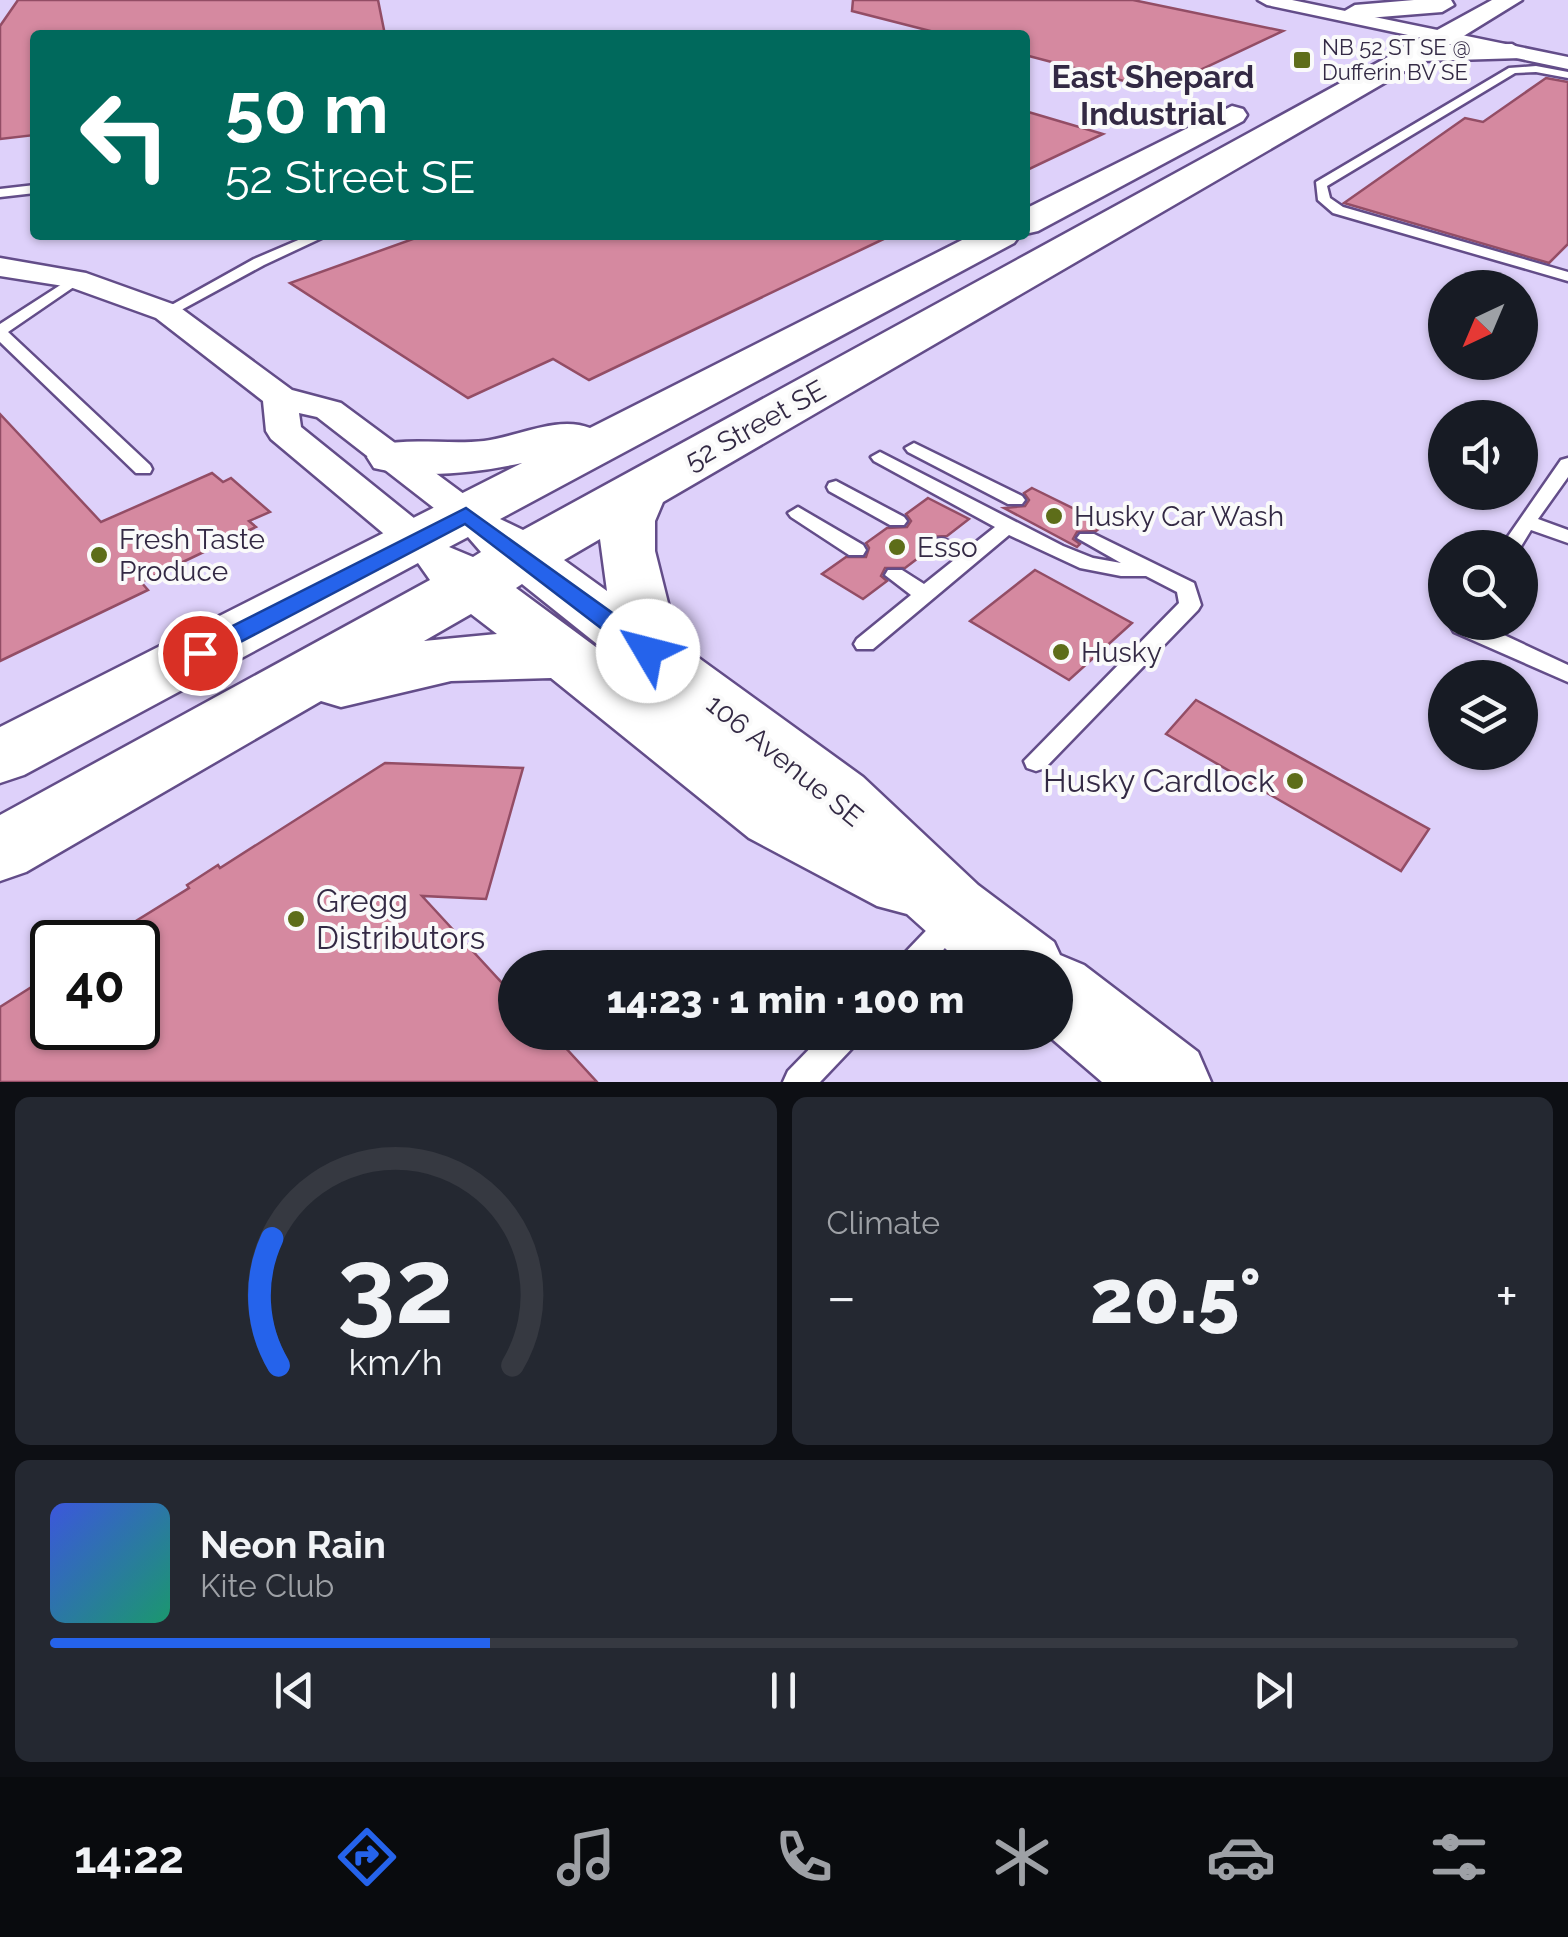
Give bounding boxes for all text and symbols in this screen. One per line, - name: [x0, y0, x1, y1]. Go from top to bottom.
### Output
- place label: NB 52 ST SE @ Dufferin BV SE: [1322, 34, 1471, 85]
- marker: NB 52 ST SE @ Dufferin BV SE: [1291, 49, 1313, 71]
- district label: East Shepard Industrial: [1052, 58, 1254, 132]
- text: 50 m: [225, 67, 389, 149]
- icon: left: [60, 70, 190, 200]
- text: 52 Street SE: [225, 151, 475, 204]
- north arrow: [1428, 270, 1538, 380]
- map controls: [1428, 270, 1538, 770]
- street label: 52 Street SE: [679, 373, 831, 478]
- button: sound: [1428, 400, 1538, 510]
- place label: Husky Car Wash: [1074, 500, 1284, 533]
- marker: Husky Car Wash: [1043, 505, 1065, 527]
- place label: Fresh Taste Produce: [119, 523, 265, 588]
- button: search: [1428, 530, 1538, 640]
- place label: Esso: [917, 531, 978, 564]
- marker: Esso: [886, 536, 908, 558]
- marker: Fresh Taste Produce: [88, 544, 110, 566]
- position arrow: [596, 599, 700, 703]
- pin: [158, 611, 243, 696]
- icon: arrive: [173, 626, 228, 681]
- place label: Husky: [1081, 636, 1162, 669]
- marker: Husky: [1050, 641, 1072, 663]
- button: layers: [1428, 660, 1538, 770]
- street label: 106 Avenue SE: [700, 687, 870, 834]
- place label: Husky Cardlock: [1043, 762, 1275, 799]
- marker: Husky Cardlock: [1284, 770, 1306, 792]
- place label: Gregg Distributors: [316, 882, 485, 956]
- marker: Gregg Distributors: [285, 908, 307, 930]
- speed limit sign: 40: [30, 920, 160, 1050]
- text: 14:23 · 1 min · 100 m: [607, 977, 964, 1022]
- text: Climate: [827, 1204, 940, 1241]
- text: 32: [337, 1225, 454, 1347]
- text: 20.5°: [1090, 1252, 1261, 1341]
- text: −: [827, 1264, 856, 1329]
- text: +: [1495, 1264, 1518, 1329]
- text: km/h: [349, 1341, 443, 1383]
- text: Neon Rain: [200, 1522, 386, 1567]
- text: Kite Club: [200, 1567, 334, 1604]
- icon: previous: [267, 1663, 322, 1718]
- icon: pause: [756, 1663, 811, 1718]
- icon: next: [1246, 1663, 1301, 1718]
- icon: directions: [332, 1822, 402, 1892]
- icon: music: [551, 1822, 621, 1892]
- icon: phone: [769, 1822, 839, 1892]
- icon: climate: [987, 1822, 1057, 1892]
- icon: car: [1206, 1822, 1276, 1892]
- icon: filters: [1424, 1822, 1494, 1892]
- text: 14:22: [74, 1831, 184, 1884]

